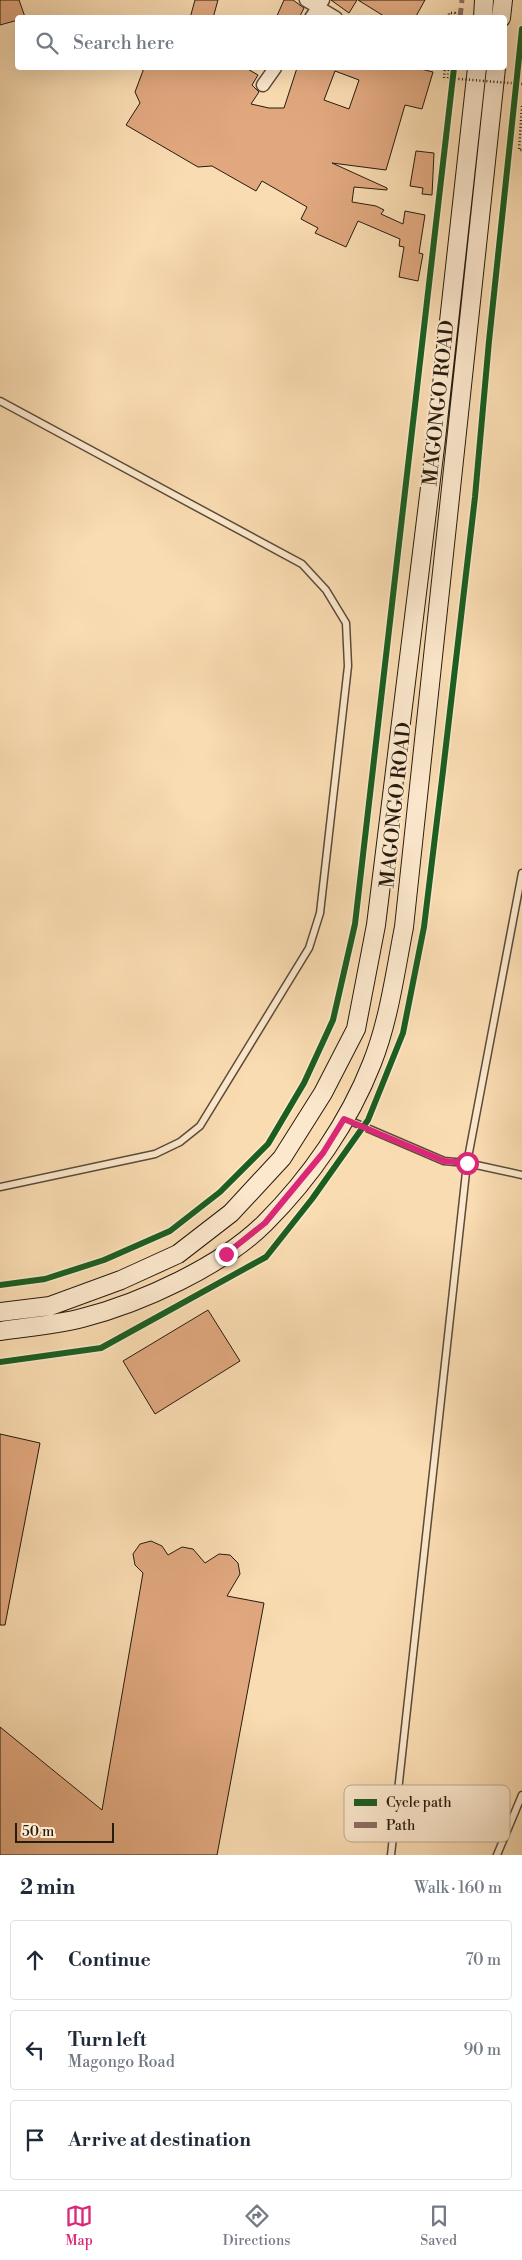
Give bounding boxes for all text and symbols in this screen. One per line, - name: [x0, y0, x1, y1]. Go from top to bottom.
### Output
- search box: [15, 15, 507, 70]
- icon: search: [33, 29, 61, 57]
- text: Search here: [73, 31, 174, 55]
- street label: MAGONGO ROAD: [418, 319, 461, 488]
- street label: MAGONGO ROAD: [375, 721, 418, 890]
- route start: [456, 1152, 479, 1175]
- route end: [215, 1243, 238, 1266]
- legend: [344, 1785, 510, 1842]
- text: Cycle path: [386, 1794, 452, 1812]
- text: Path: [386, 1817, 416, 1835]
- scale bar: [15, 1820, 114, 1843]
- text: 50 m: [22, 1823, 54, 1841]
- text: 2 min: [20, 1875, 75, 1901]
- text: Walk · 160 m: [414, 1878, 502, 1898]
- icon: ahead: [21, 1946, 49, 1974]
- text: Continue: [68, 1948, 151, 1972]
- text: 70 m: [465, 1950, 501, 1970]
- text: Turn left: [68, 2028, 147, 2052]
- icon: left: [21, 2036, 49, 2064]
- text: 90 m: [463, 2040, 501, 2060]
- text: Magongo Road: [68, 2052, 175, 2072]
- icon: arrive: [21, 2126, 49, 2154]
- text: Arrive at destination: [68, 2128, 251, 2152]
- tab: Map: [65, 2202, 93, 2250]
- tab: Directions: [223, 2202, 290, 2250]
- tab: Saved: [420, 2202, 457, 2250]

